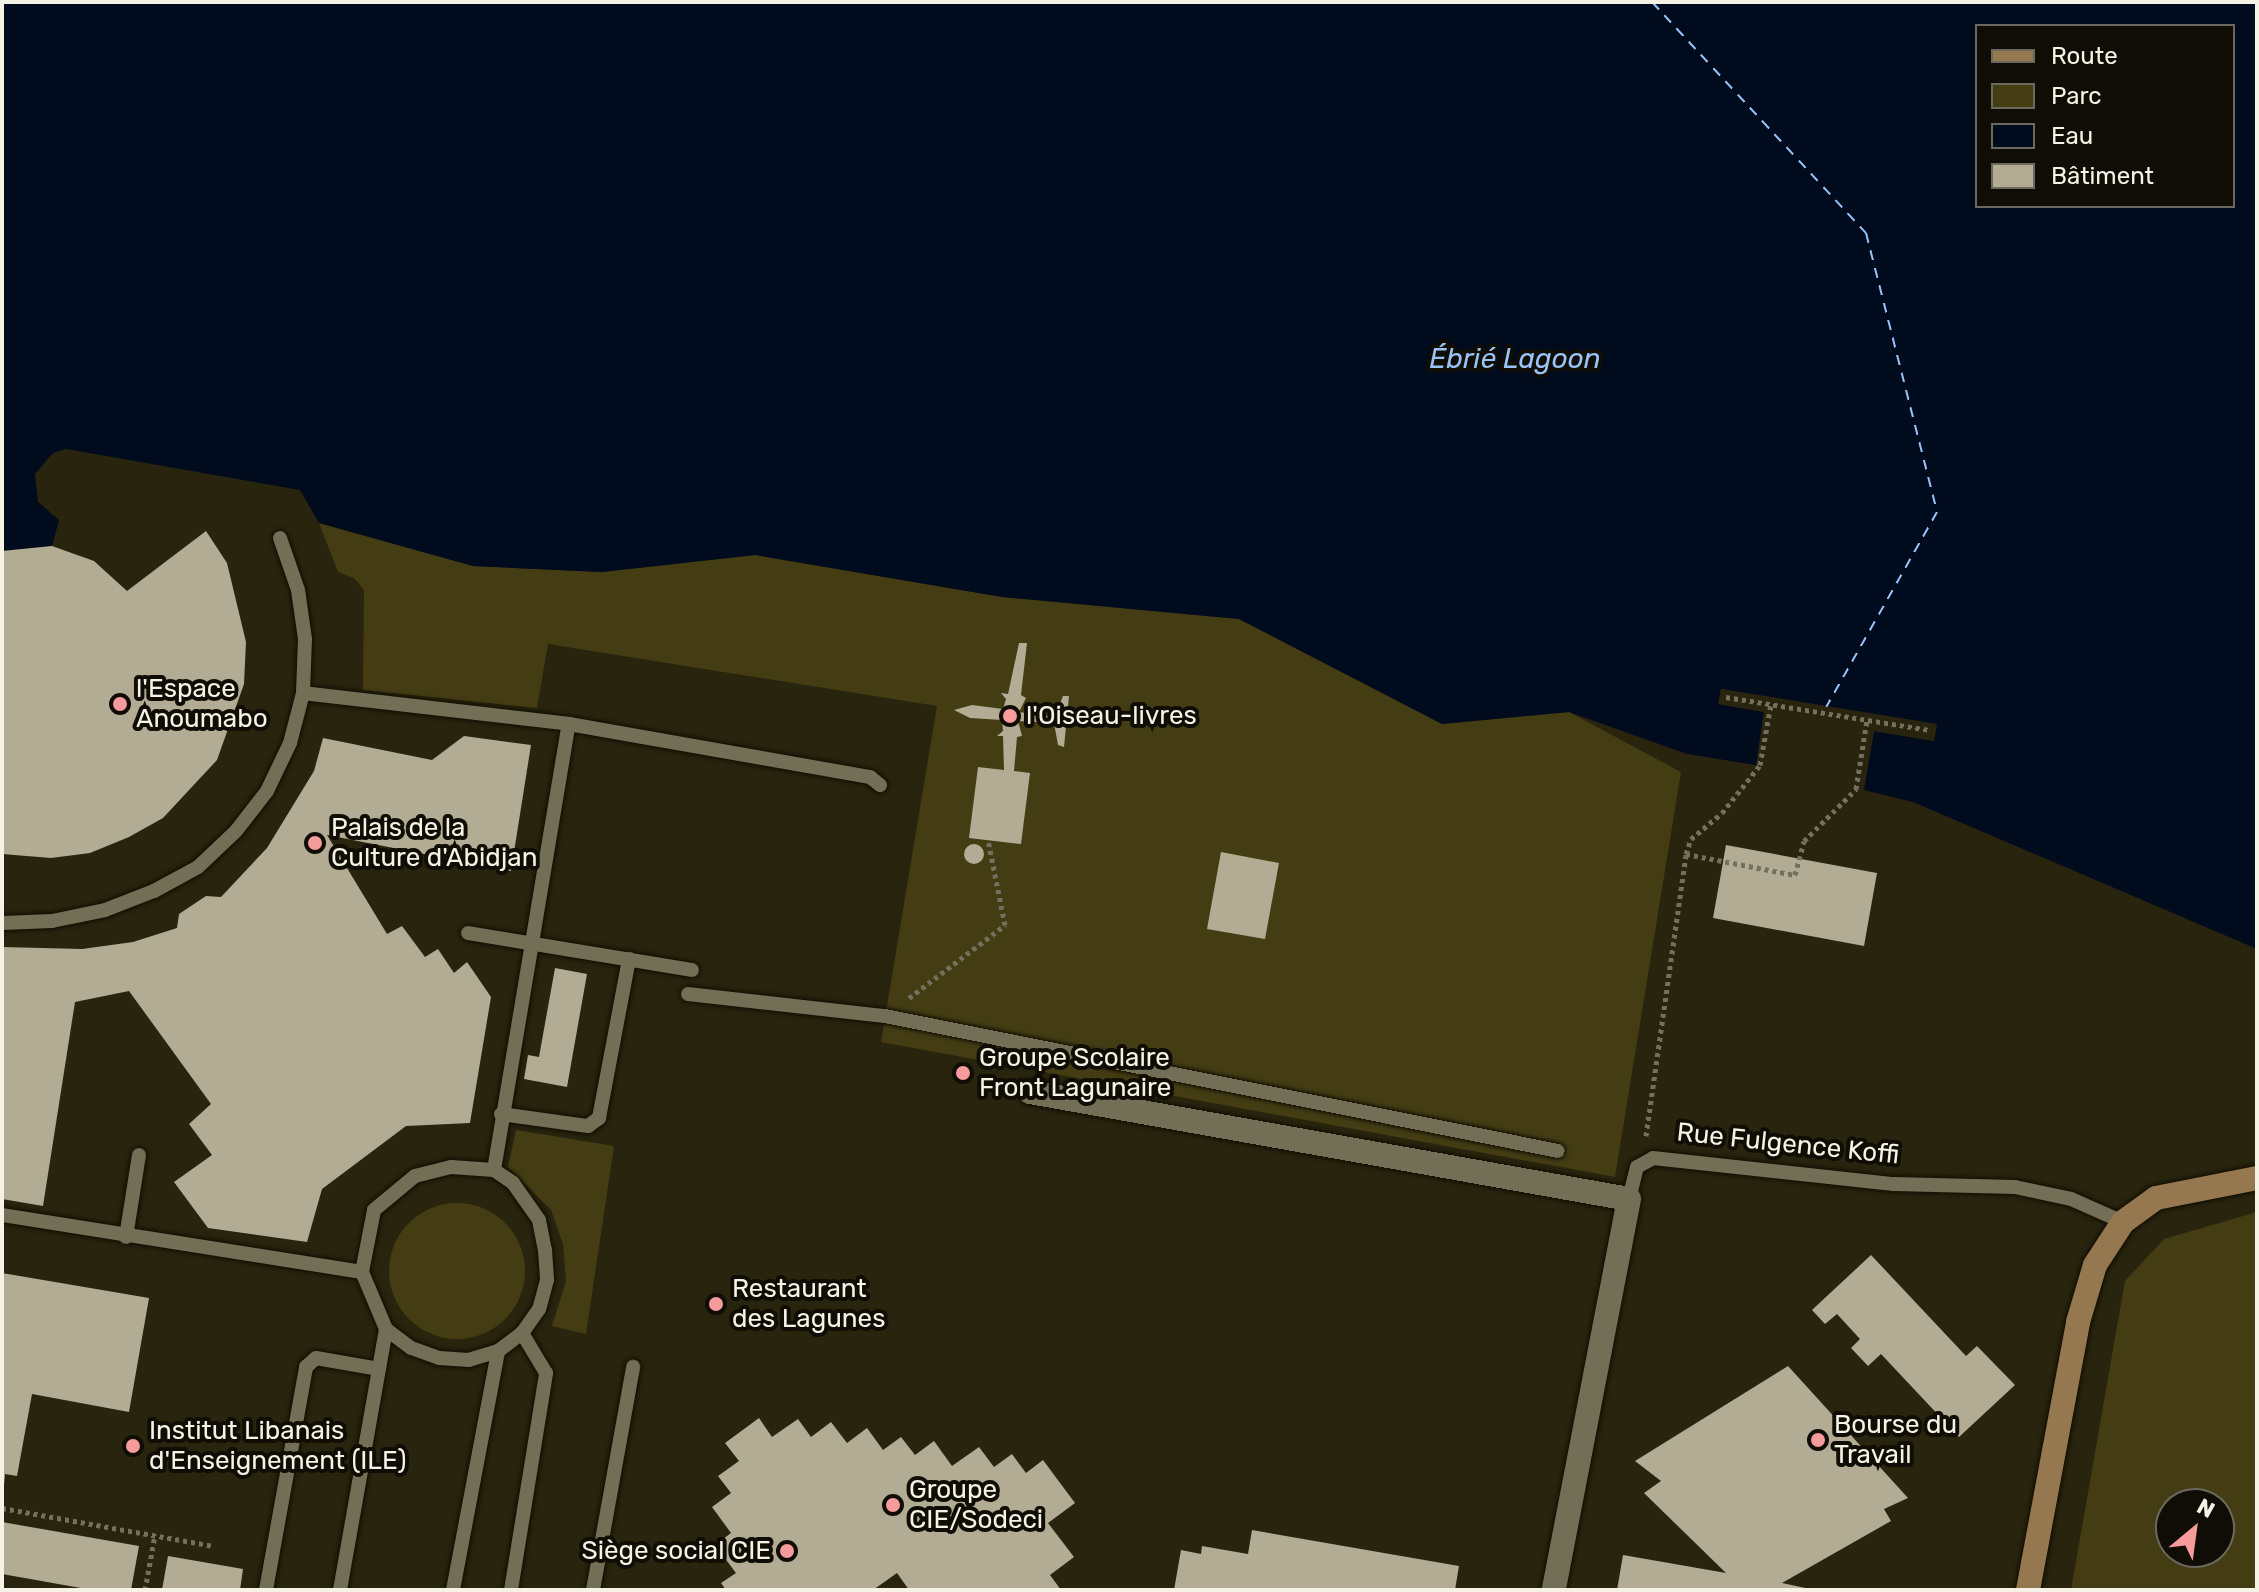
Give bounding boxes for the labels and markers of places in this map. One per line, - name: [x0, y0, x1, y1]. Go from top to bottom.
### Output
- place label: l'Espace Anoumabo: [136, 673, 268, 734]
- marker: l'Espace Anoumabo: [111, 695, 129, 713]
- place label: l'Oiseau-livres: [1026, 700, 1197, 732]
- marker: l'Oiseau-livres: [1001, 707, 1019, 725]
- place label: Palais de la Culture d'Abidjan: [331, 812, 537, 874]
- marker: Palais de la Culture d'Abidjan: [306, 834, 324, 852]
- place label: Groupe Scolaire Front Lagunaire: [979, 1042, 1171, 1104]
- marker: Groupe Scolaire Front Lagunaire: [954, 1064, 972, 1082]
- place label: Restaurant des Lagunes: [732, 1273, 885, 1334]
- marker: Restaurant des Lagunes: [707, 1295, 725, 1313]
- place label: Bourse du Travail: [1834, 1409, 1957, 1470]
- place label: Institut Libanais d'Enseignement (ILE): [149, 1415, 407, 1476]
- marker: Bourse du Travail: [1809, 1431, 1827, 1449]
- marker: Institut Libanais d'Enseignement (ILE): [124, 1437, 142, 1455]
- place label: Groupe CIE/Sodeci: [909, 1474, 1043, 1536]
- marker: Groupe CIE/Sodeci: [884, 1496, 902, 1514]
- place label: Siège social CIE: [581, 1535, 771, 1567]
- marker: Siège social CIE: [778, 1542, 796, 1560]

